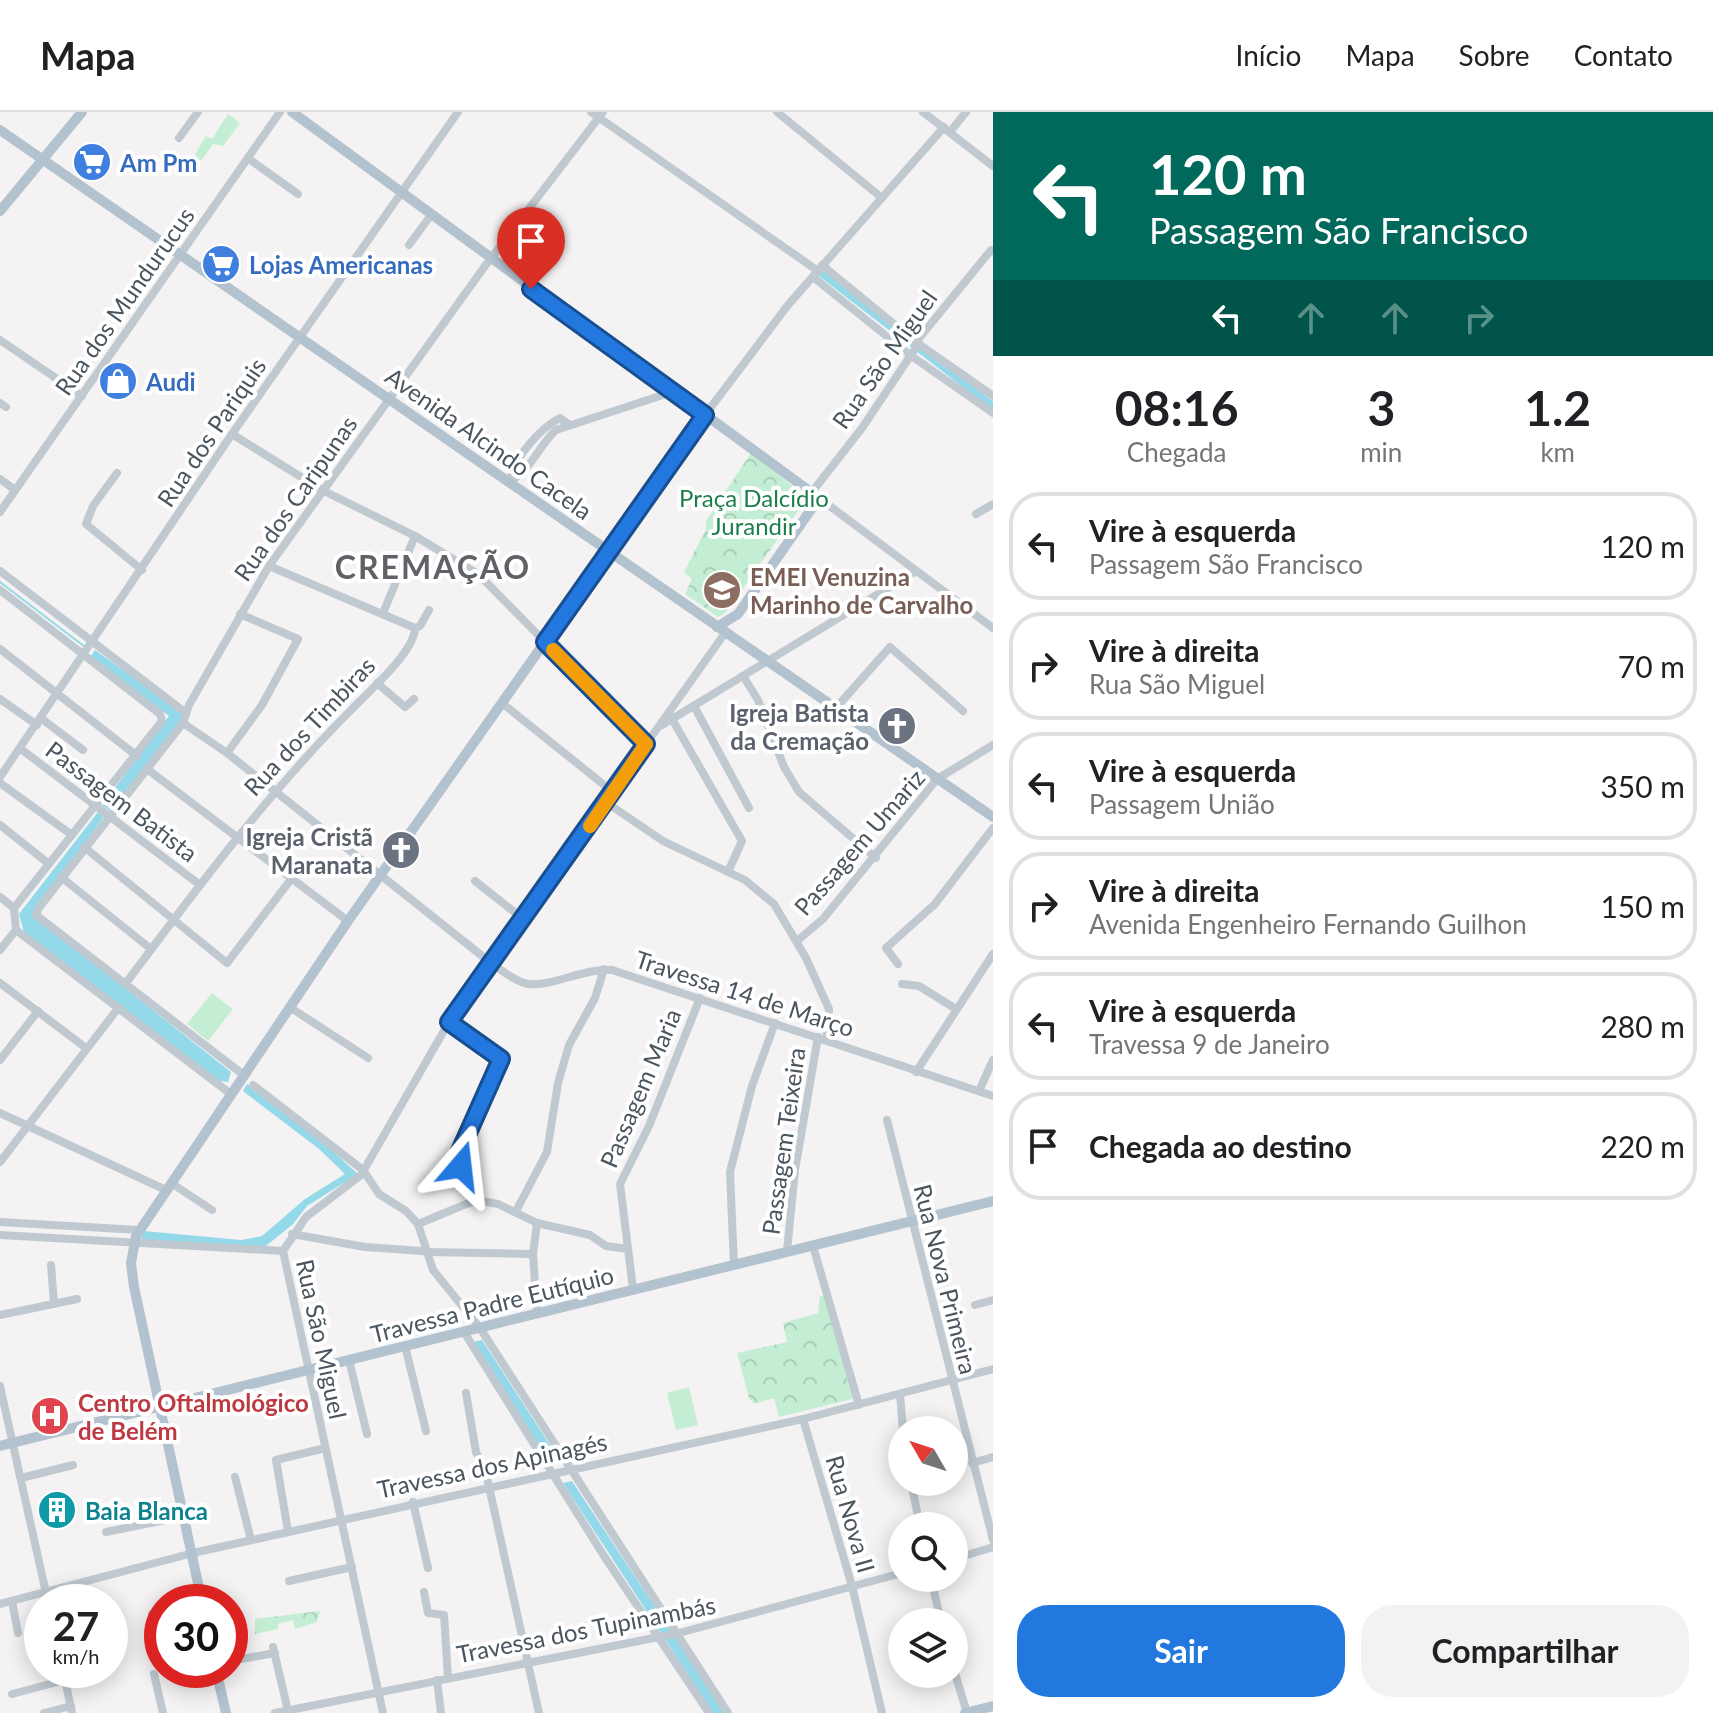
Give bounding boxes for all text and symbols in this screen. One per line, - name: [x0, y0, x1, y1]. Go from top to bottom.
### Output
- text: Mapa: [40, 32, 136, 78]
- text: Início: [1236, 38, 1301, 72]
- text: Mapa: [1345, 38, 1415, 72]
- text: Sobre: [1459, 38, 1530, 72]
- text: Contato: [1574, 38, 1673, 72]
- text: 120 m: [1149, 140, 1307, 207]
- supermarket icon: Am Pm: [71, 141, 113, 183]
- icon: left: [1017, 144, 1121, 248]
- place label: Am Pm: [119, 148, 197, 177]
- street label: Rua dos Mundurucus: [48, 202, 200, 400]
- pin: [497, 207, 565, 289]
- text: Passagem São Francisco: [1149, 208, 1528, 252]
- icon: arrive: [509, 219, 553, 263]
- supermarket icon: Lojas Americanas: [200, 243, 242, 285]
- place label: Lojas Americanas: [249, 250, 433, 279]
- street label: Rua São Miguel: [825, 284, 943, 434]
- icon: left: [1205, 296, 1249, 340]
- icon: ahead: [1289, 296, 1333, 340]
- icon: ahead: [1373, 296, 1417, 340]
- icon: right: [1457, 296, 1501, 340]
- street label: Rua dos Pariquis: [151, 352, 271, 512]
- shop icon: Audi: [97, 360, 139, 402]
- street label: Avenida Alcindo Cacela: [380, 361, 598, 525]
- place label: Audi: [145, 367, 196, 396]
- text: 08:16: [1115, 379, 1238, 436]
- text: 3: [1367, 379, 1395, 436]
- text: 1.2: [1524, 379, 1591, 436]
- street label: Rua dos Caripunas: [227, 410, 363, 586]
- text: Chegada: [1127, 436, 1226, 468]
- text: min: [1360, 436, 1402, 468]
- text: km: [1540, 436, 1575, 468]
- park label: Praça Dalcídio Jurandir: [679, 483, 829, 540]
- text: Vire à esquerda: [1089, 512, 1296, 548]
- icon: left: [1021, 524, 1065, 568]
- text: 120 m: [1600, 528, 1685, 564]
- district label: CREMAÇÃO: [335, 547, 531, 586]
- text: Passagem São Francisco: [1089, 548, 1363, 580]
- place label: EMEI Venuzina Marinho de Carvalho: [750, 562, 973, 619]
- school or university icon: EMEI Venuzina Marinho de Carvalho: [701, 569, 743, 611]
- text: Vire à direita: [1089, 632, 1259, 668]
- icon: right: [1021, 644, 1065, 688]
- text: 70 m: [1618, 648, 1685, 684]
- street label: Rua dos Timbiras: [238, 651, 380, 801]
- text: Rua São Miguel: [1089, 668, 1265, 700]
- place label: Igreja Batista da Cremação: [729, 698, 869, 755]
- church icon: Igreja Batista da Cremação: [876, 705, 918, 747]
- street label: Passagem Batista: [40, 735, 204, 867]
- text: Vire à esquerda: [1089, 752, 1296, 788]
- street label: Passagem Umariz: [788, 763, 930, 921]
- icon: left: [1021, 764, 1065, 808]
- text: 350 m: [1600, 768, 1685, 804]
- text: Passagem União: [1089, 788, 1275, 820]
- place label: Igreja Cristã Maranata: [246, 822, 373, 879]
- church icon: Igreja Cristã Maranata: [380, 829, 422, 871]
- text: Vire à direita: [1089, 872, 1259, 908]
- icon: right: [1021, 884, 1065, 928]
- text: 150 m: [1600, 888, 1685, 924]
- text: Avenida Engenheiro Fernando Guilhon: [1089, 908, 1527, 940]
- street label: Travessa 14 de Março: [632, 944, 858, 1042]
- text: Vire à esquerda: [1089, 992, 1296, 1028]
- street label: Passagem Maria: [593, 1004, 687, 1172]
- icon: left: [1021, 1004, 1065, 1048]
- text: 280 m: [1600, 1008, 1685, 1044]
- text: Travessa 9 de Janeiro: [1089, 1028, 1330, 1060]
- street label: Passagem Teixeira: [756, 1046, 810, 1236]
- position arrow: [419, 1124, 503, 1208]
- icon: arrive: [1021, 1124, 1065, 1168]
- text: Chegada ao destino: [1089, 1128, 1352, 1164]
- text: 220 m: [1600, 1128, 1685, 1164]
- street label: Rua Nova Primeira: [908, 1181, 984, 1377]
- street label: Rua São Miguel: [291, 1256, 353, 1422]
- street label: Travessa Padre Eutíquio: [367, 1260, 617, 1348]
- place label: Centro Oftalmológico de Belém: [78, 1388, 309, 1445]
- hospital icon: Centro Oftalmológico de Belém: [29, 1395, 71, 1437]
- north arrow: [888, 1416, 968, 1496]
- map controls: [888, 1416, 968, 1688]
- street label: Travessa dos Apinagés: [374, 1426, 610, 1504]
- street label: Rua Nova II: [820, 1452, 882, 1576]
- building icon: Baia Blanca: [36, 1489, 78, 1531]
- place label: Baia Blanca: [85, 1496, 208, 1525]
- button: search: [888, 1512, 968, 1592]
- speed limit sign: 30: [144, 1584, 248, 1688]
- street label: Travessa dos Tupinambás: [454, 1590, 718, 1668]
- text: 27: [53, 1602, 99, 1650]
- button: Sair: [1017, 1605, 1345, 1697]
- button: Compartilhar: [1361, 1605, 1689, 1697]
- button: layers: [888, 1608, 968, 1688]
- text: km/h: [53, 1644, 99, 1668]

